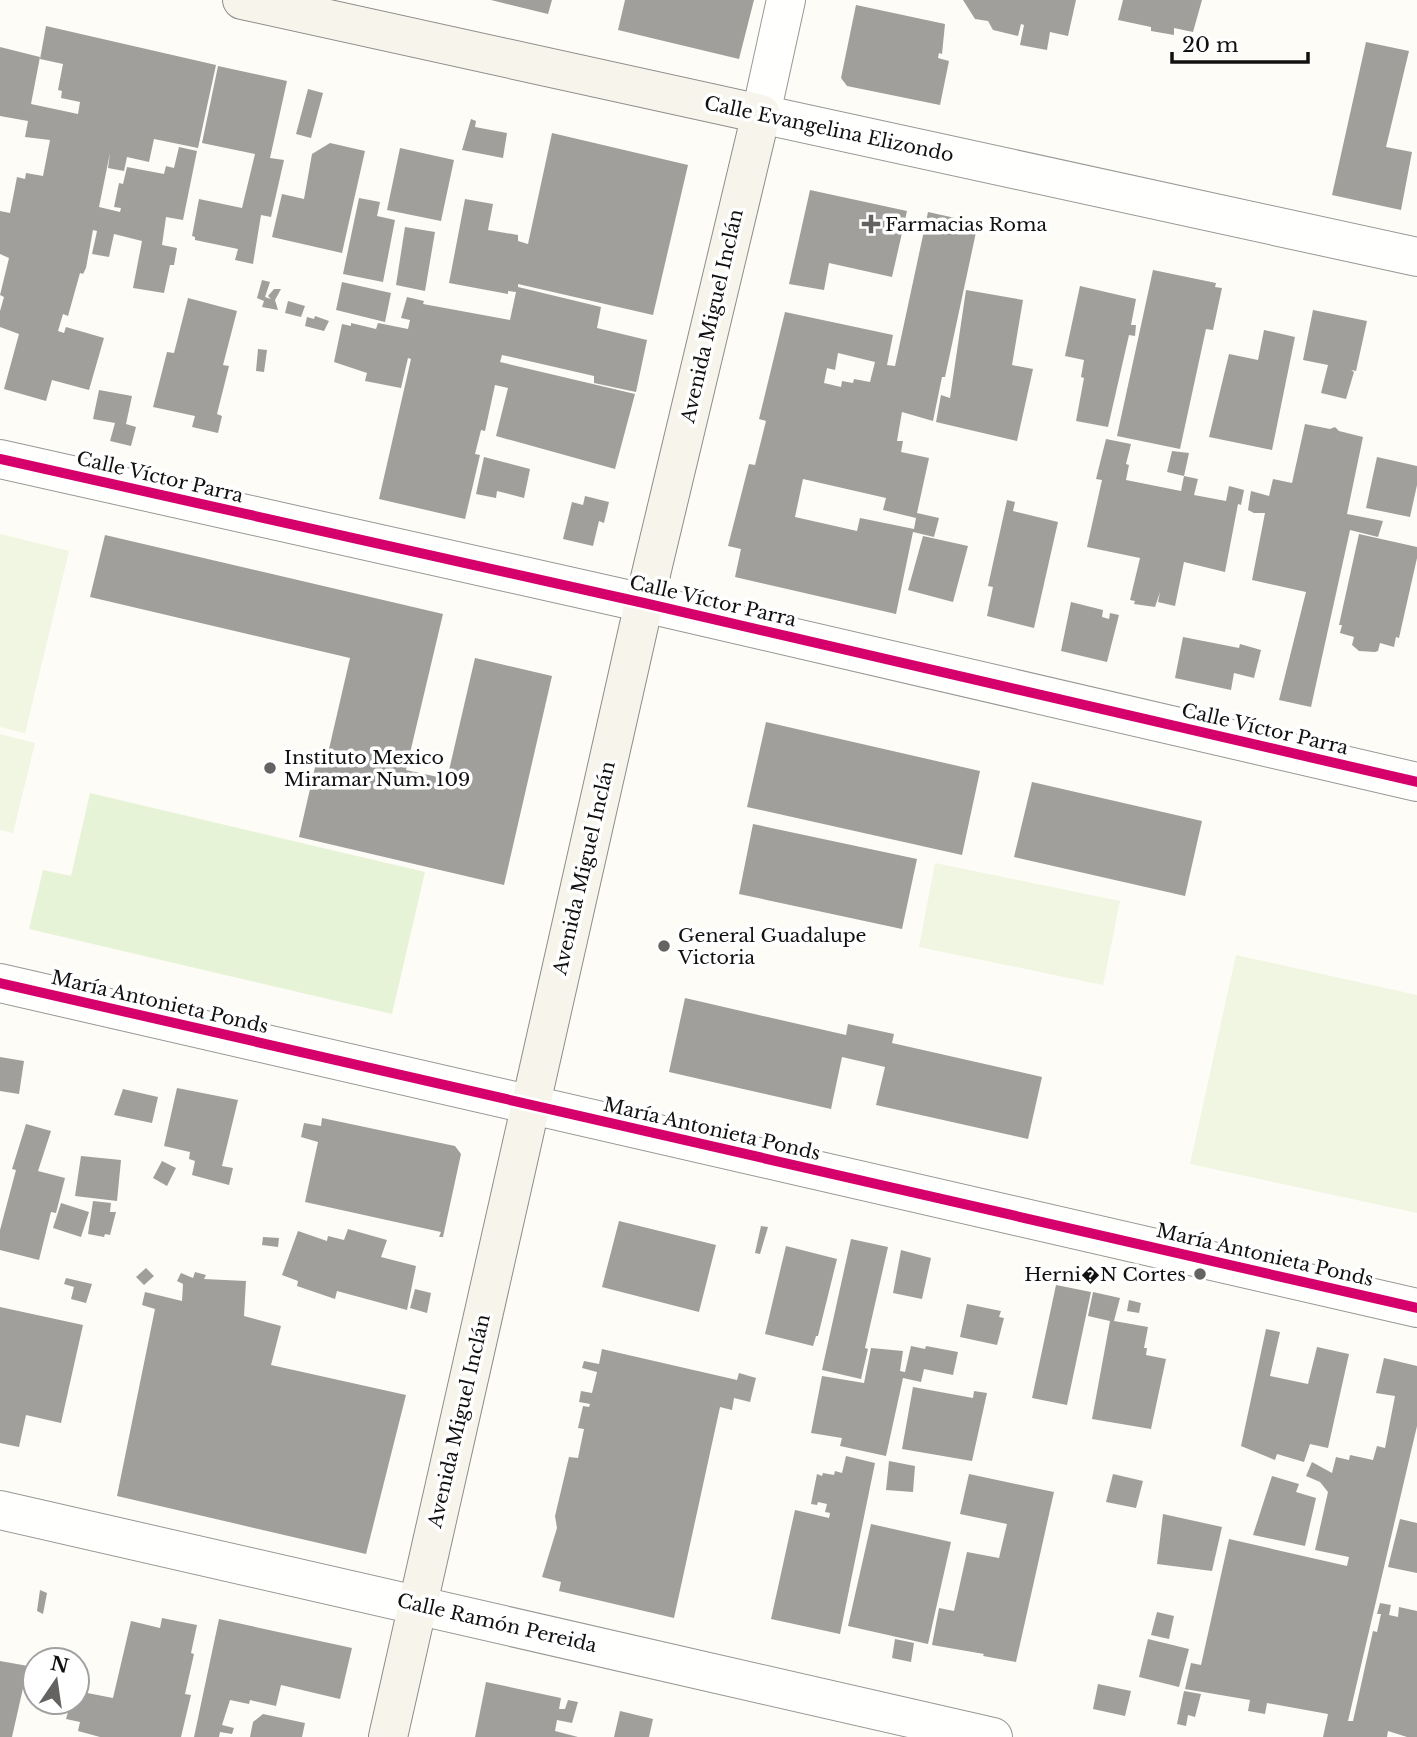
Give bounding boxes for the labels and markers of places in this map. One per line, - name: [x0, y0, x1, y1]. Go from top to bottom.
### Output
- place label: Farmacias Roma: [885, 213, 1047, 236]
- marker: Farmacias Roma: [863, 216, 879, 232]
- place label: Instituto Mexico Miramar Num. 109: [284, 746, 470, 791]
- marker: Instituto Mexico Miramar Num. 109: [262, 760, 278, 776]
- place label: General Guadalupe Victoria: [677, 924, 866, 969]
- marker: General Guadalupe Victoria: [656, 938, 672, 954]
- place label: Herni�N Cortes: [1024, 1263, 1186, 1286]
- marker: Herni�N Cortes: [1192, 1266, 1208, 1282]

